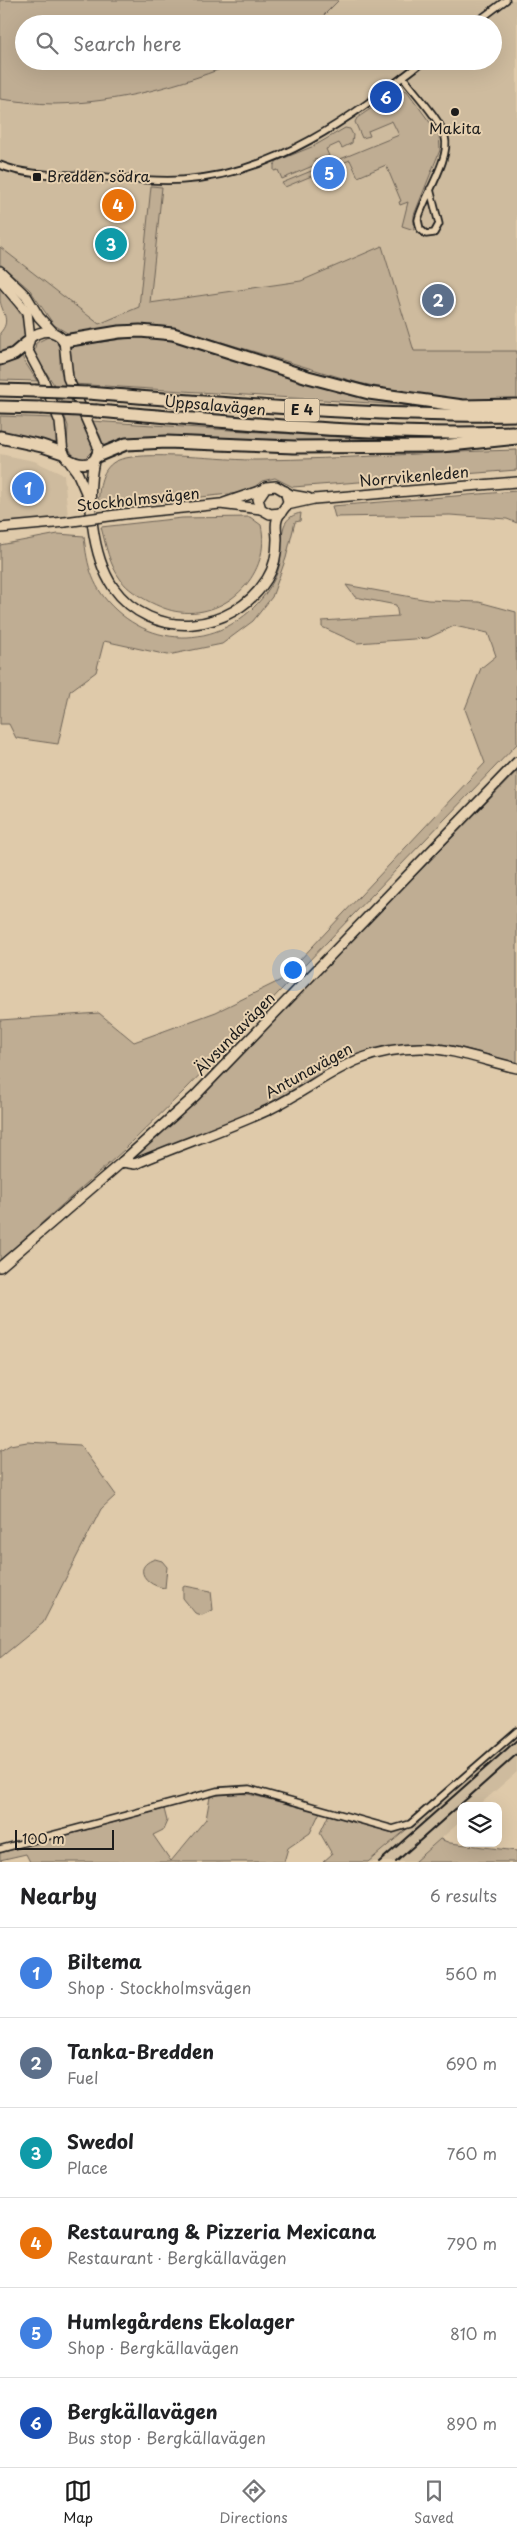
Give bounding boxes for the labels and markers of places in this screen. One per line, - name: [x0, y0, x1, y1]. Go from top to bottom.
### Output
- pin: 6: [370, 78, 402, 116]
- marker: Makita: [449, 106, 461, 118]
- place label: Makita: [429, 116, 482, 139]
- pin: 5: [313, 154, 345, 192]
- place label: Bredden södra: [47, 164, 151, 187]
- marker: Bredden södra: [31, 171, 43, 183]
- pin: 4: [102, 186, 134, 224]
- pin: 3: [95, 225, 127, 263]
- pin: 2: [422, 281, 454, 319]
- pin: 1: [12, 469, 44, 507]

